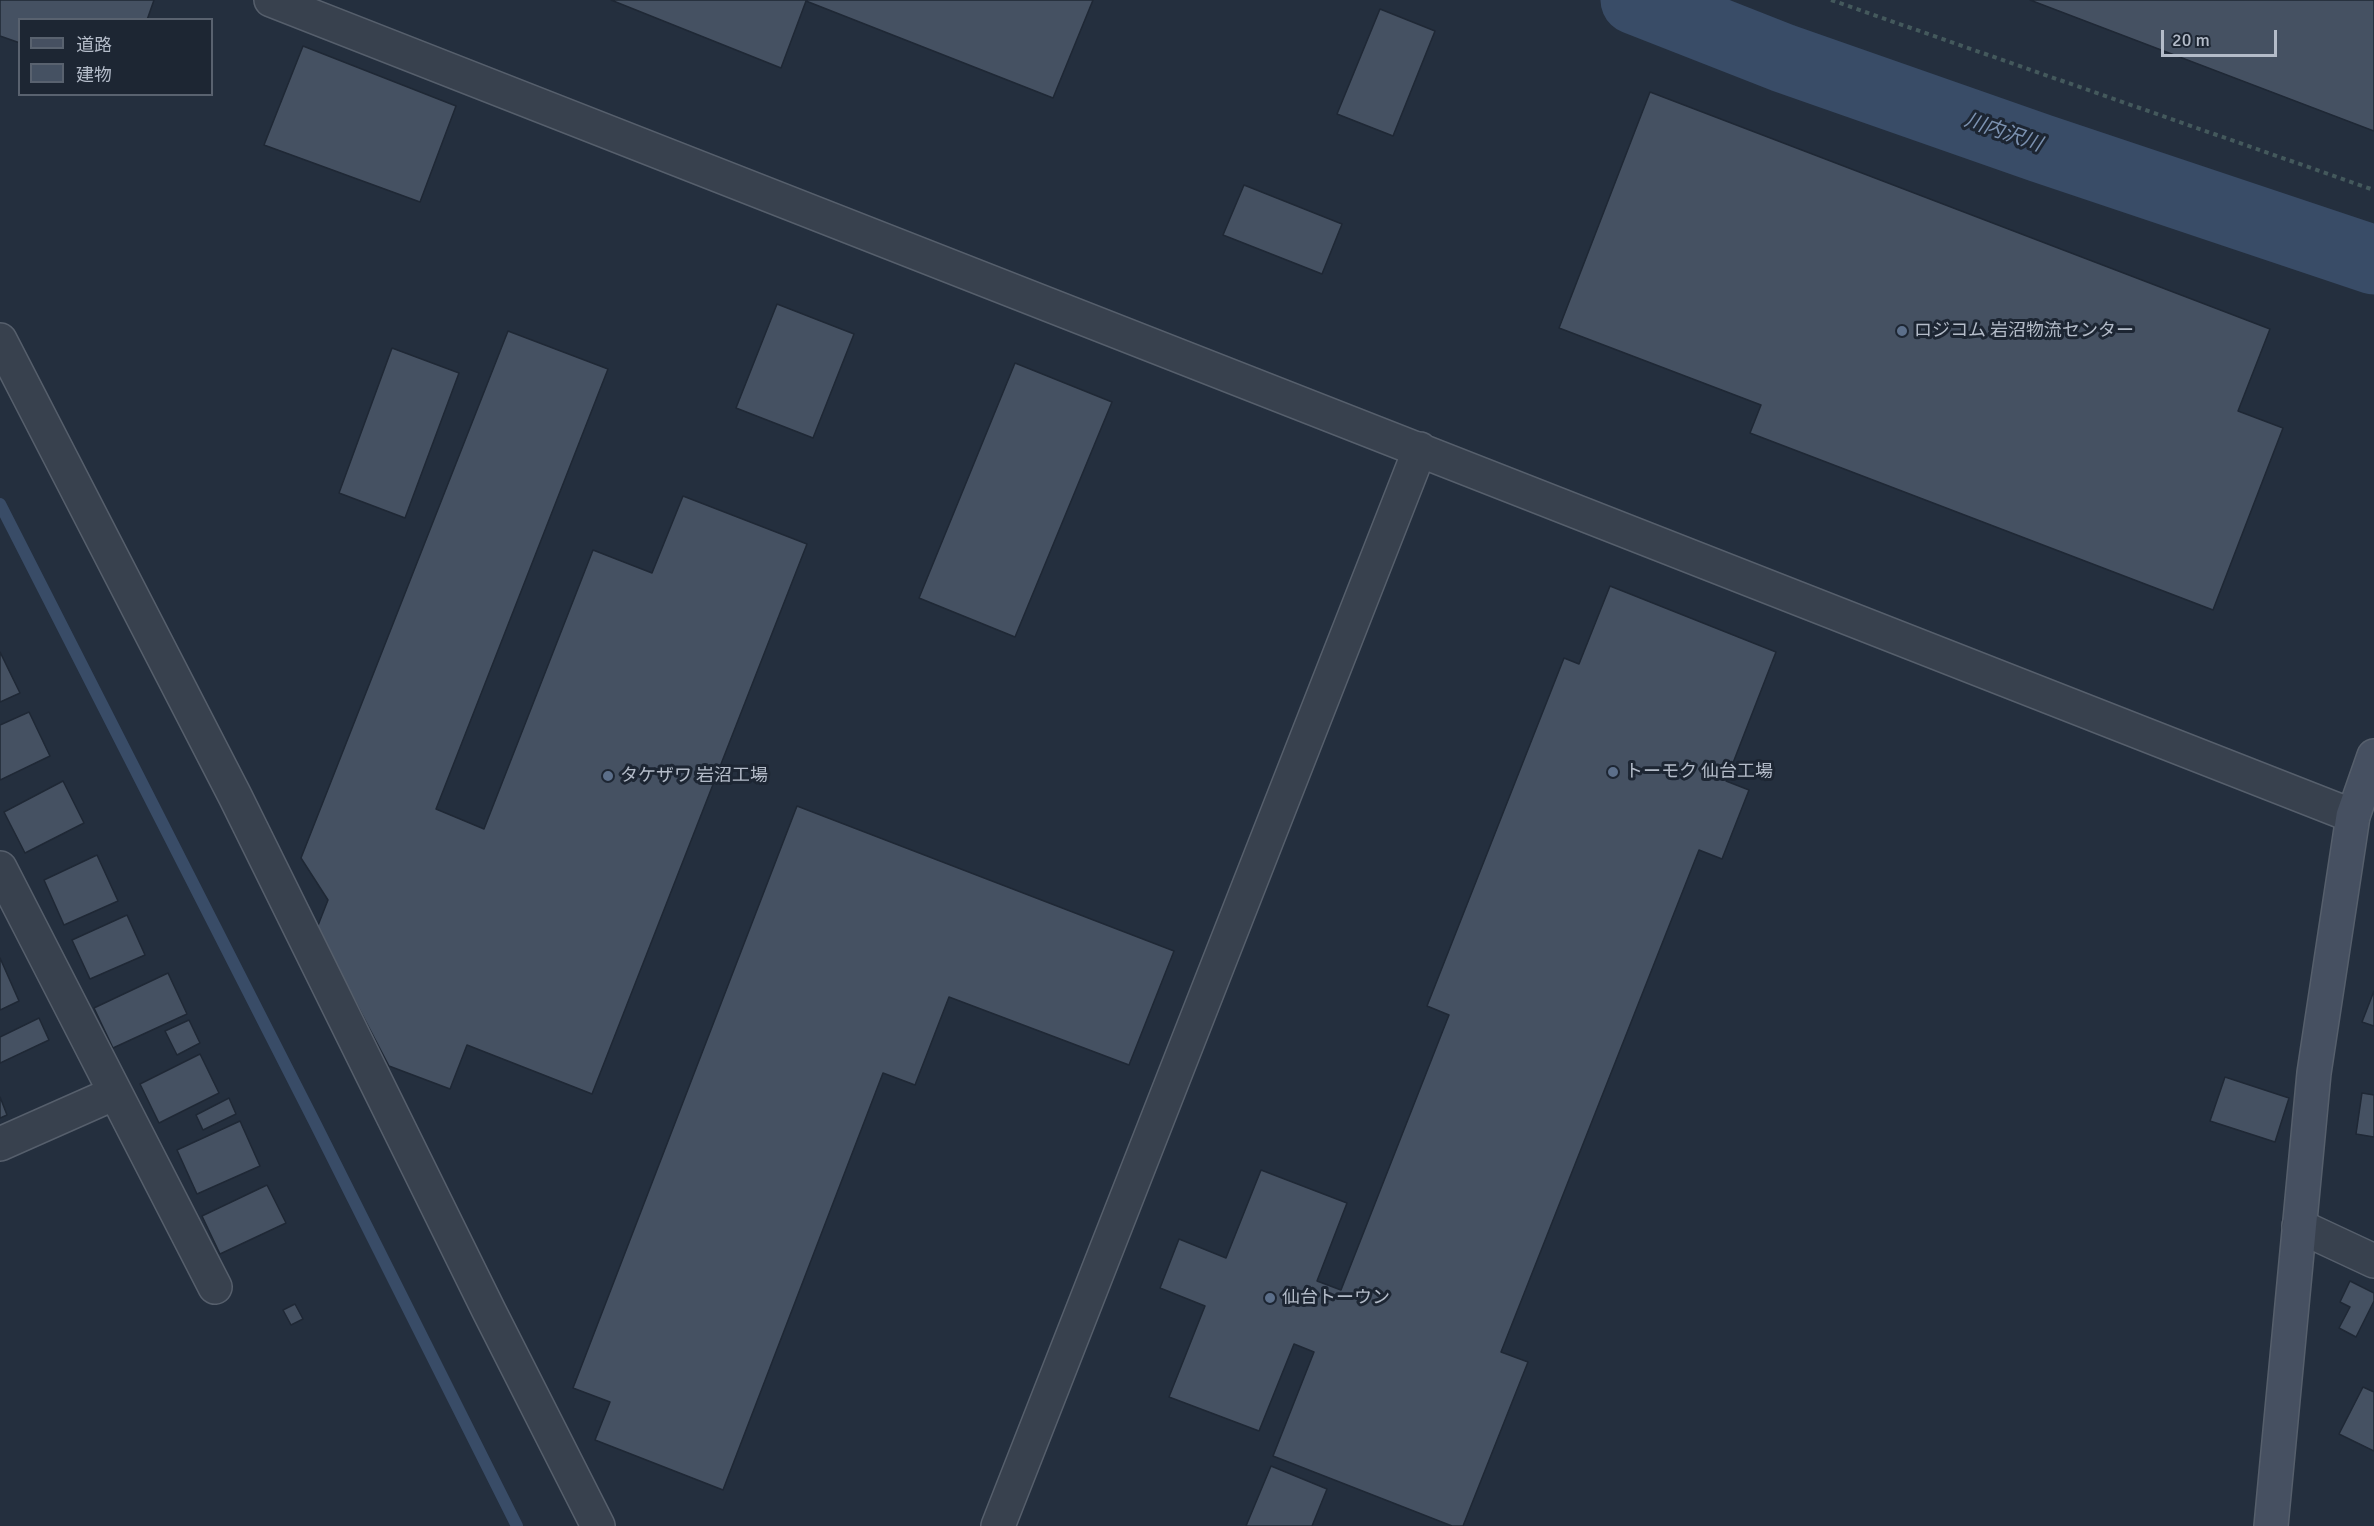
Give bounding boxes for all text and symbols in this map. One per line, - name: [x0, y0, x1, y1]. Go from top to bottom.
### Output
- legend: [18, 18, 213, 96]
- scale bar: [2164, 18, 2280, 56]
- text: 20 m: [2172, 29, 2210, 51]
- text: 道路: [76, 34, 112, 56]
- text: 建物: [76, 64, 112, 86]
- water label: 川内沢川: [1961, 109, 2045, 157]
- place label: ロジコム 岩沼物流センター: [1914, 320, 2134, 342]
- marker: ロジコム 岩沼物流センター: [1895, 324, 1909, 338]
- place label: トーモク 仙台工場: [1625, 761, 1773, 783]
- place label: タケザワ 岩沼工場: [620, 765, 768, 787]
- marker: トーモク 仙台工場: [1606, 765, 1620, 779]
- marker: タケザワ 岩沼工場: [601, 769, 615, 783]
- place label: 仙台トーウン: [1282, 1287, 1390, 1309]
- marker: 仙台トーウン: [1263, 1291, 1277, 1305]

